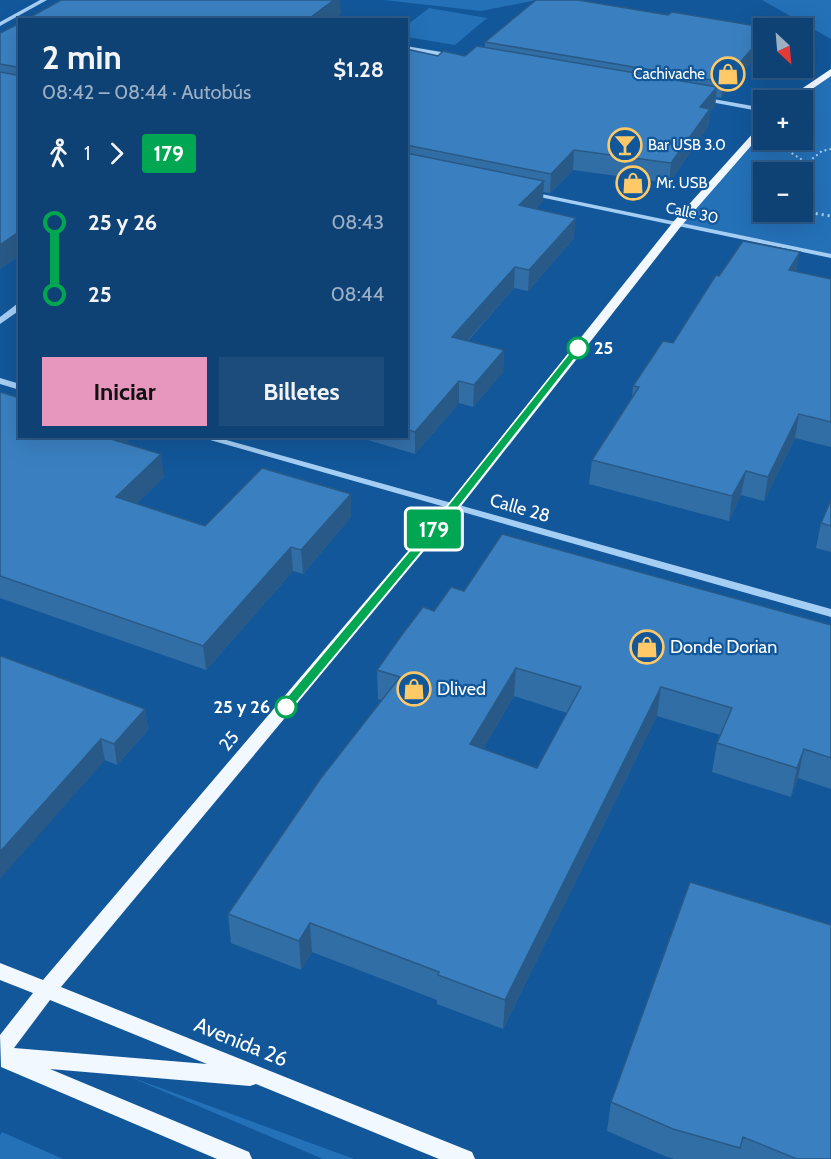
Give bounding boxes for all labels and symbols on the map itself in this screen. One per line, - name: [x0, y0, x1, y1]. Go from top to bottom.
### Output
- north arrow: [753, 18, 813, 78]
- shop icon: Cachivache: [710, 56, 746, 92]
- place label: Cachivache: [633, 65, 705, 83]
- bar icon: Bar USB 3.0: [607, 127, 643, 163]
- place label: Bar USB 3.0: [648, 136, 726, 154]
- shop icon: Mr. USB: [615, 165, 651, 201]
- place label: Mr. USB: [656, 174, 707, 192]
- street label: Calle 30: [664, 199, 720, 227]
- marker: 25: [567, 337, 589, 359]
- place label: 25: [594, 337, 613, 359]
- street label: Calle 28: [487, 489, 553, 527]
- line badge: 179: [400, 510, 468, 548]
- shop icon: Donde Dorian: [629, 629, 665, 665]
- place label: Donde Dorian: [670, 636, 777, 658]
- shop icon: Dlived: [396, 671, 432, 707]
- place label: Dlived: [437, 678, 486, 700]
- place label: 25 y 26: [213, 696, 270, 718]
- marker: 25 y 26: [275, 696, 297, 718]
- street label: 25: [214, 727, 244, 755]
- street label: Avenida 26: [191, 1011, 292, 1072]

